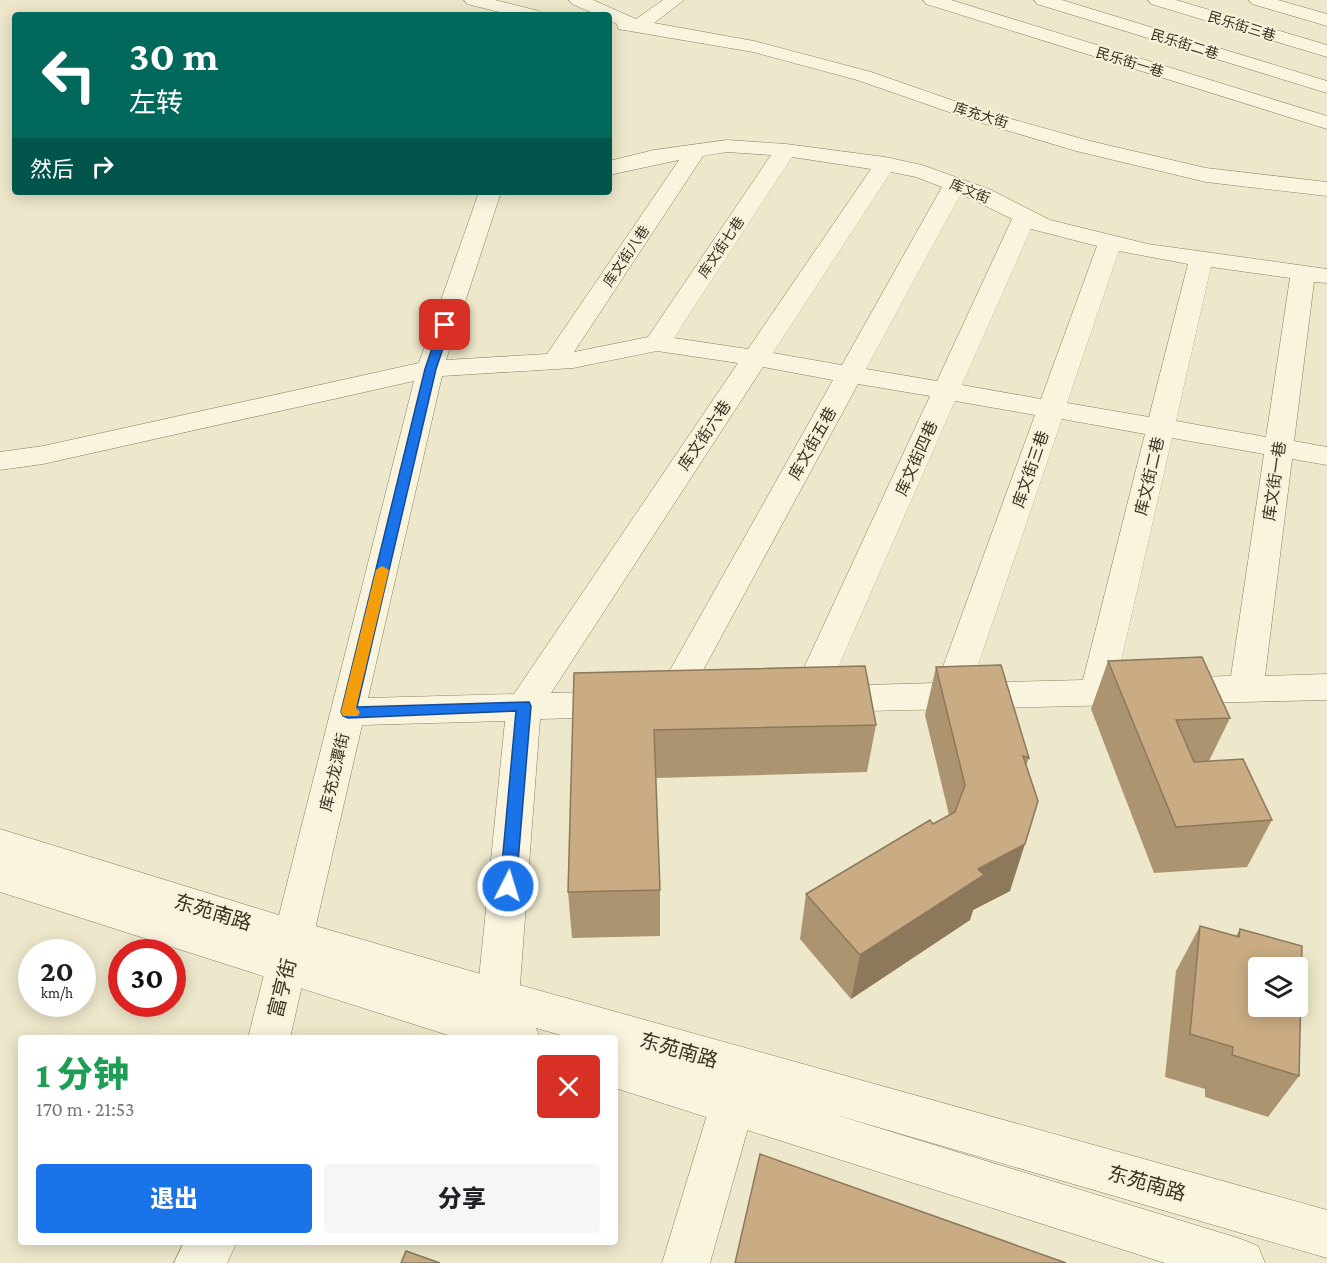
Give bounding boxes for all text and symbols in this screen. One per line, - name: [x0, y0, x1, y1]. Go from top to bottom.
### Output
- street label: 民乐街三巷: [1206, 8, 1278, 44]
- street label: 民乐街二巷: [1149, 26, 1221, 62]
- text: 30 m: [129, 32, 219, 79]
- icon: left: [30, 36, 108, 114]
- street label: 民乐街一巷: [1094, 44, 1166, 80]
- text: 左转: [129, 88, 183, 118]
- street label: 库充大街: [952, 99, 1010, 131]
- icon: right: [86, 150, 119, 183]
- text: 然后: [30, 157, 74, 182]
- street label: 库文街: [948, 176, 992, 206]
- street label: 库文街七巷: [695, 214, 747, 280]
- street label: 库文街八巷: [600, 223, 652, 289]
- pin: [419, 299, 470, 350]
- icon: arrive: [428, 308, 461, 341]
- street label: 库文街六巷: [675, 397, 734, 473]
- street label: 库文街五巷: [786, 404, 839, 482]
- street label: 库文街四巷: [892, 418, 940, 498]
- street label: 库文街三巷: [1009, 429, 1052, 510]
- street label: 库文街二巷: [1132, 435, 1167, 517]
- street label: 库文街一巷: [1261, 440, 1288, 522]
- street label: 库充龙潭街: [317, 731, 352, 813]
- position arrow: [476, 854, 540, 918]
- street label: 东苑南路: [172, 890, 254, 934]
- speed limit sign: 30: [108, 939, 186, 1017]
- text: 20: [40, 954, 74, 987]
- street label: 富亨街: [264, 956, 300, 1020]
- map controls: [1248, 957, 1308, 1017]
- button: layers: [1248, 957, 1308, 1017]
- text: km/h: [41, 985, 73, 1001]
- street label: 东苑南路: [638, 1028, 720, 1072]
- text: 1 分钟: [36, 1055, 129, 1095]
- button: close: [537, 1055, 600, 1118]
- text: 170 m · 21:53: [36, 1098, 134, 1120]
- street label: 东苑南路: [1106, 1161, 1188, 1205]
- button: 退出: [36, 1164, 312, 1233]
- button: 分享: [324, 1164, 600, 1233]

